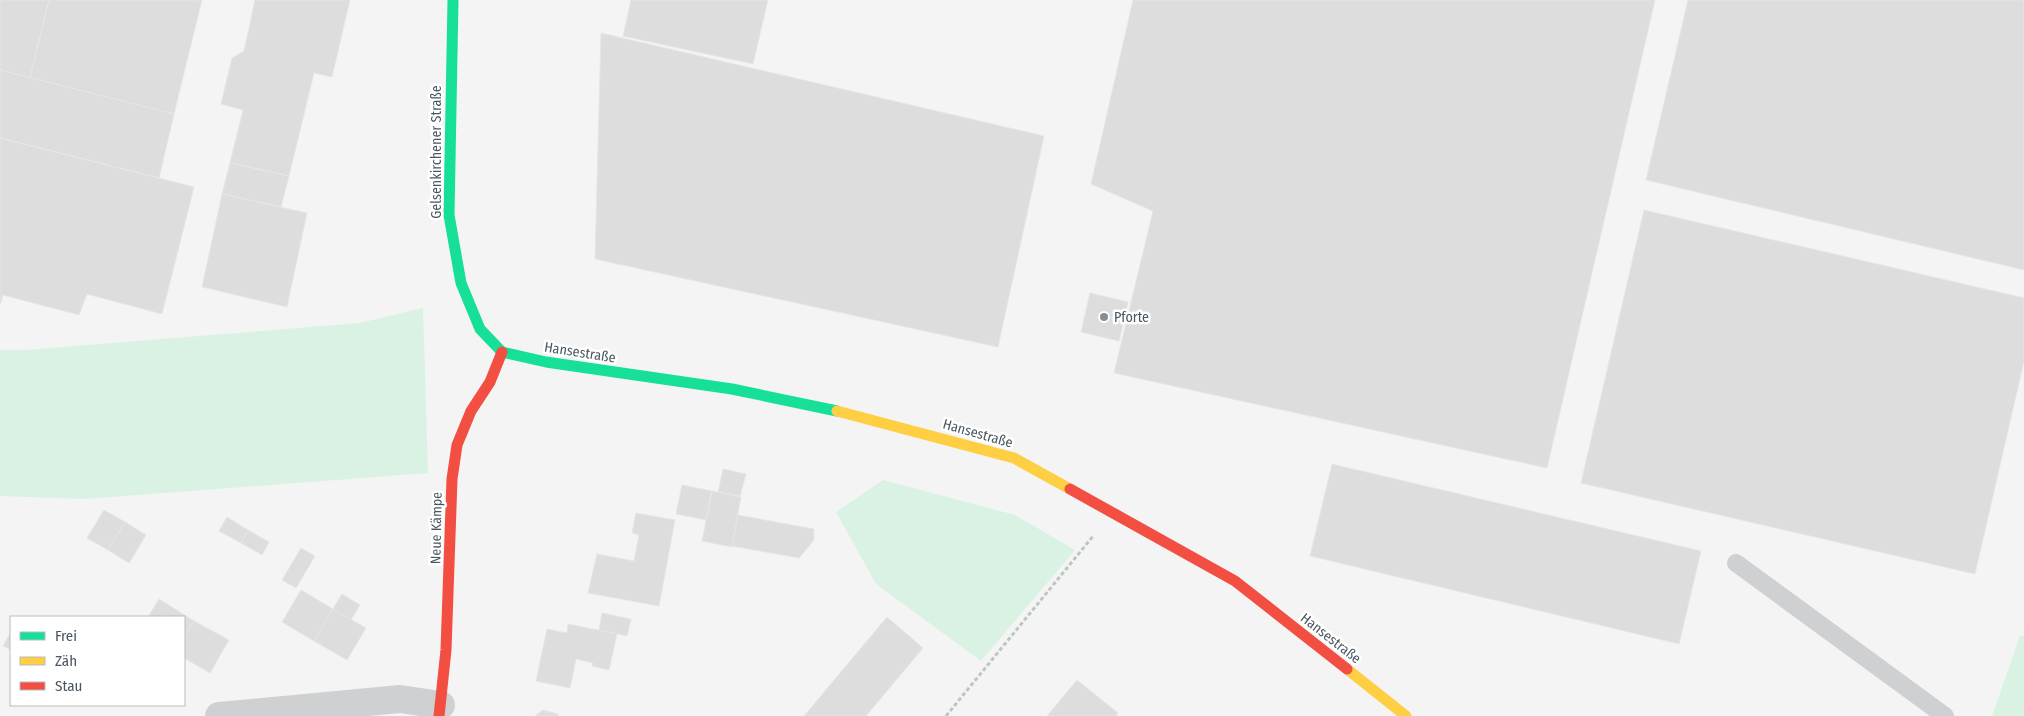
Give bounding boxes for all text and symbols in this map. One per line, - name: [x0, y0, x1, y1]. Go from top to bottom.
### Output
- street label: Gelsenkirchener Straße: [428, 85, 445, 219]
- place label: Pforte: [1114, 309, 1149, 326]
- marker: Pforte: [1098, 311, 1110, 323]
- street label: Hansestraße: [543, 338, 617, 367]
- street label: Hansestraße: [941, 415, 1015, 452]
- street label: Neue Kämpe: [427, 492, 446, 564]
- street label: Hansestraße: [1297, 610, 1364, 667]
- legend: [10, 616, 185, 706]
- text: Frei: [55, 627, 77, 645]
- text: Zäh: [55, 652, 77, 670]
- text: Stau: [55, 677, 82, 695]

